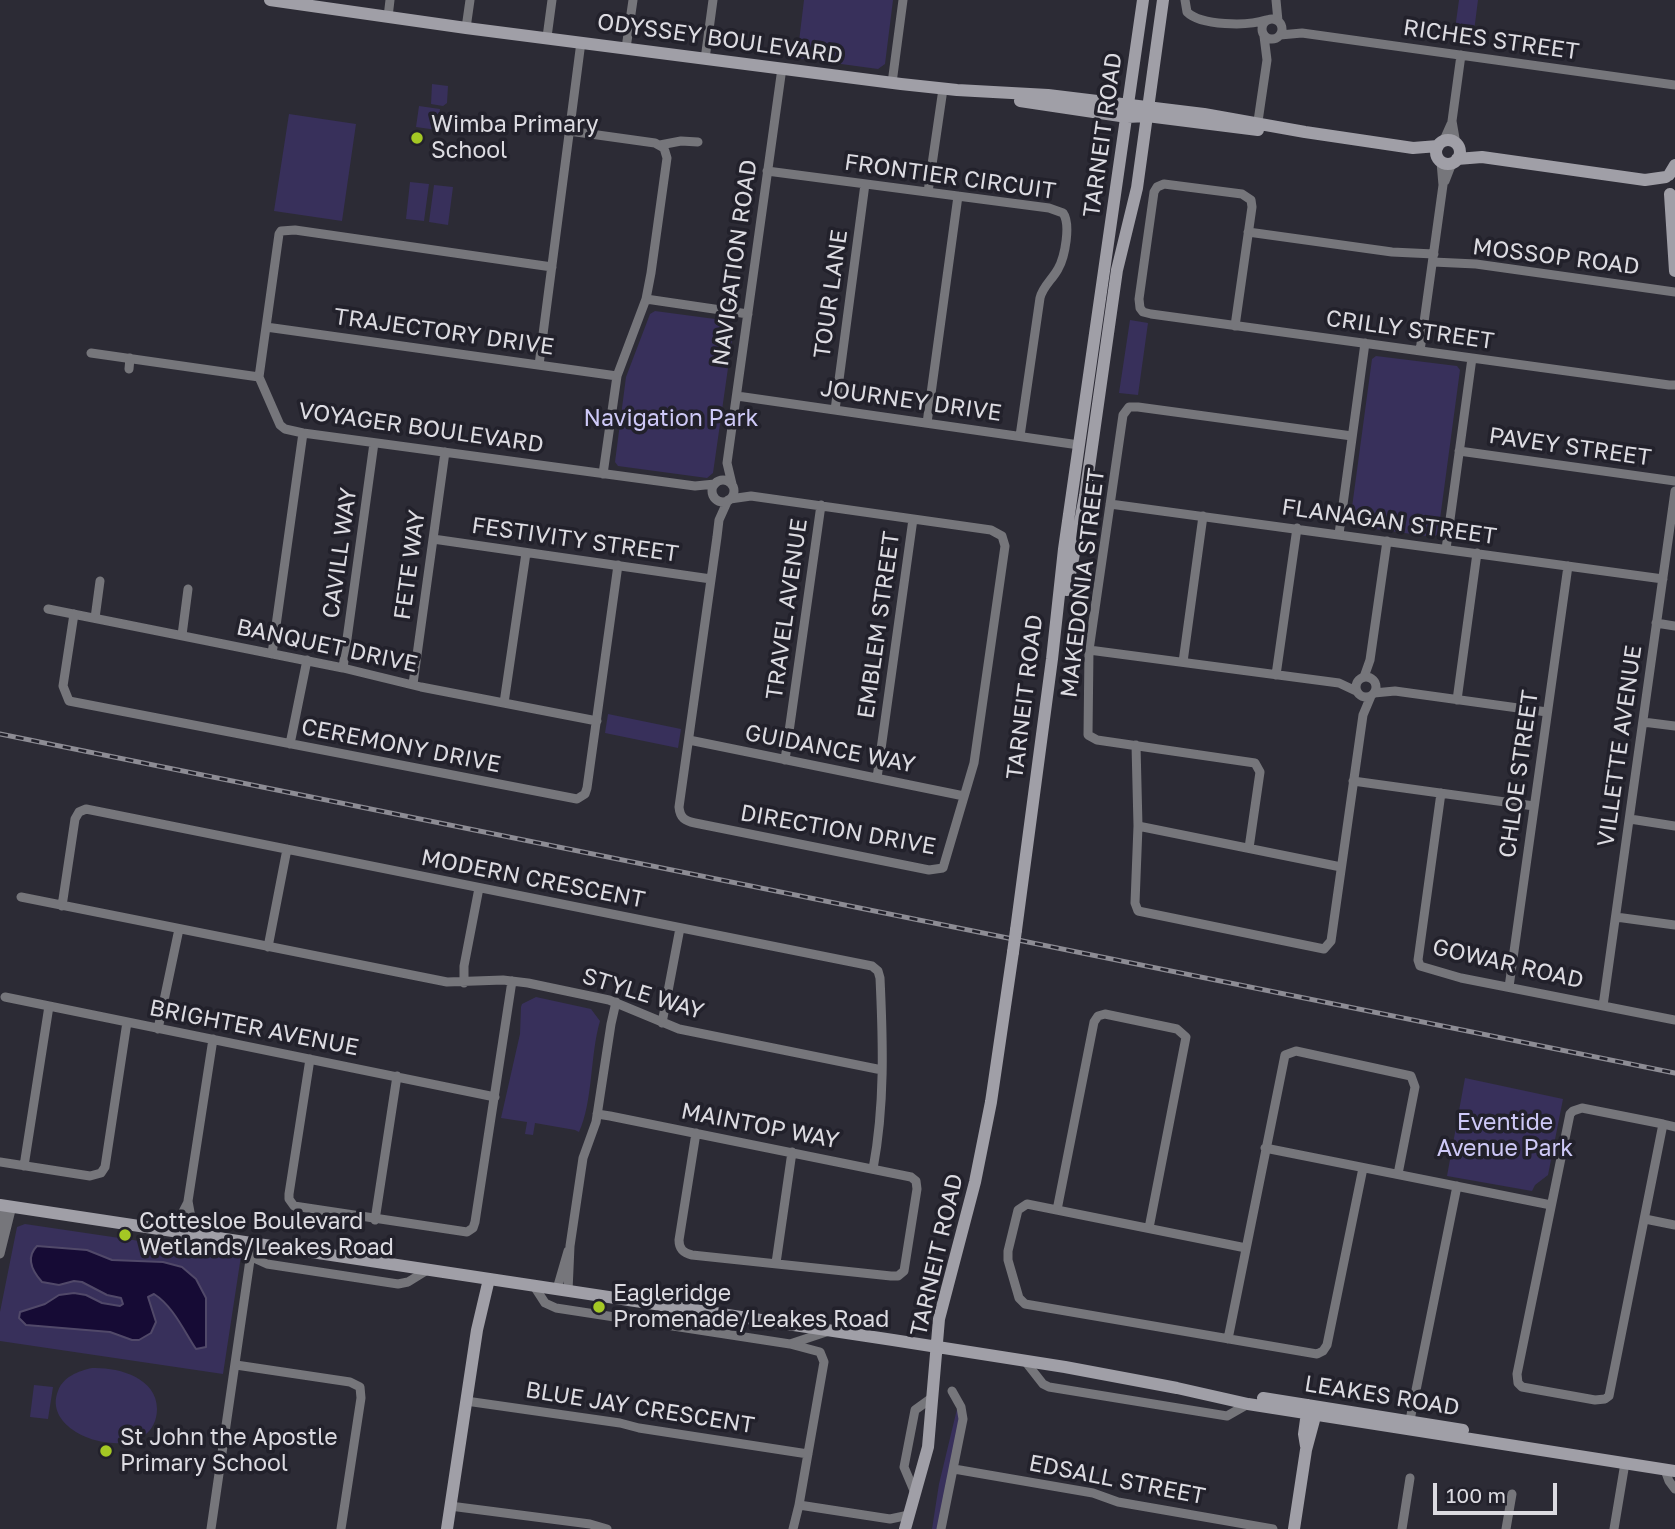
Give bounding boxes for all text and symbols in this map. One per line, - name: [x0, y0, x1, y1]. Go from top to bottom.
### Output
- street label: ODYSSEY BOULEVARD: [595, 8, 845, 70]
- street label: RICHES STREET: [1401, 14, 1581, 66]
- street label: TARNEIT ROAD: [1078, 51, 1128, 219]
- place label: Wimba Primary School: [431, 111, 599, 165]
- marker: Wimba Primary School: [409, 130, 425, 146]
- street label: FRONTIER CIRCUIT: [843, 149, 1057, 205]
- street label: NAVIGATION ROAD: [707, 158, 763, 368]
- street label: TOUR LANE: [808, 228, 854, 360]
- street label: MOSSOP ROAD: [1471, 233, 1641, 281]
- street label: TRAJECTORY DRIVE: [332, 303, 556, 361]
- street label: CRILLY STREET: [1324, 305, 1496, 355]
- street label: JOURNEY DRIVE: [819, 375, 1003, 427]
- street label: VOYAGER BOULEVARD: [297, 397, 545, 459]
- park label: Navigation Park: [584, 405, 758, 433]
- street label: PAVEY STREET: [1487, 422, 1653, 472]
- street label: MAKEDONIA STREET: [1055, 467, 1111, 699]
- street label: CAVILL WAY: [317, 486, 363, 620]
- street label: FLANAGAN STREET: [1280, 493, 1498, 551]
- street label: FETE WAY: [389, 508, 431, 622]
- street label: FESTIVITY STREET: [470, 512, 680, 568]
- street label: TRAVEL AVENUE: [761, 517, 813, 701]
- street label: EMBLEM STREET: [852, 530, 906, 720]
- street label: BANQUET DRIVE: [234, 613, 420, 679]
- street label: TARNEIT ROAD: [1001, 613, 1049, 781]
- street label: VILLETTE AVENUE: [1592, 643, 1648, 849]
- street label: CHLOE STREET: [1494, 688, 1544, 860]
- street label: CEREMONY DRIVE: [299, 713, 503, 779]
- street label: GUIDANCE WAY: [743, 719, 917, 779]
- street label: DIRECTION DRIVE: [738, 799, 938, 861]
- street label: MODERN CRESCENT: [419, 844, 647, 914]
- street label: GOWAR ROAD: [1430, 933, 1586, 995]
- street label: STYLE WAY: [579, 962, 707, 1026]
- street label: BRIGHTER AVENUE: [147, 994, 361, 1062]
- street label: MAINTOP WAY: [679, 1097, 841, 1155]
- park label: Eventide Avenue Park: [1437, 1109, 1573, 1163]
- street label: TARNEIT ROAD: [905, 1171, 969, 1339]
- place label: Cottesloe Boulevard Wetlands/Leakes Road: [139, 1208, 394, 1262]
- marker: Cottesloe Boulevard Wetlands/Leakes Road: [117, 1227, 133, 1243]
- place label: Eagleridge Promenade/Leakes Road: [613, 1280, 889, 1334]
- marker: Eagleridge Promenade/Leakes Road: [591, 1299, 607, 1315]
- street label: LEAKES ROAD: [1302, 1370, 1462, 1422]
- street label: BLUE JAY CRESCENT: [524, 1376, 756, 1440]
- place label: St John the Apostle Primary School: [120, 1424, 337, 1478]
- marker: St John the Apostle Primary School: [98, 1443, 114, 1459]
- street label: EDSALL STREET: [1027, 1449, 1207, 1511]
- scale bar: [1437, 1470, 1561, 1514]
- text: 100 m: [1446, 1482, 1506, 1508]

